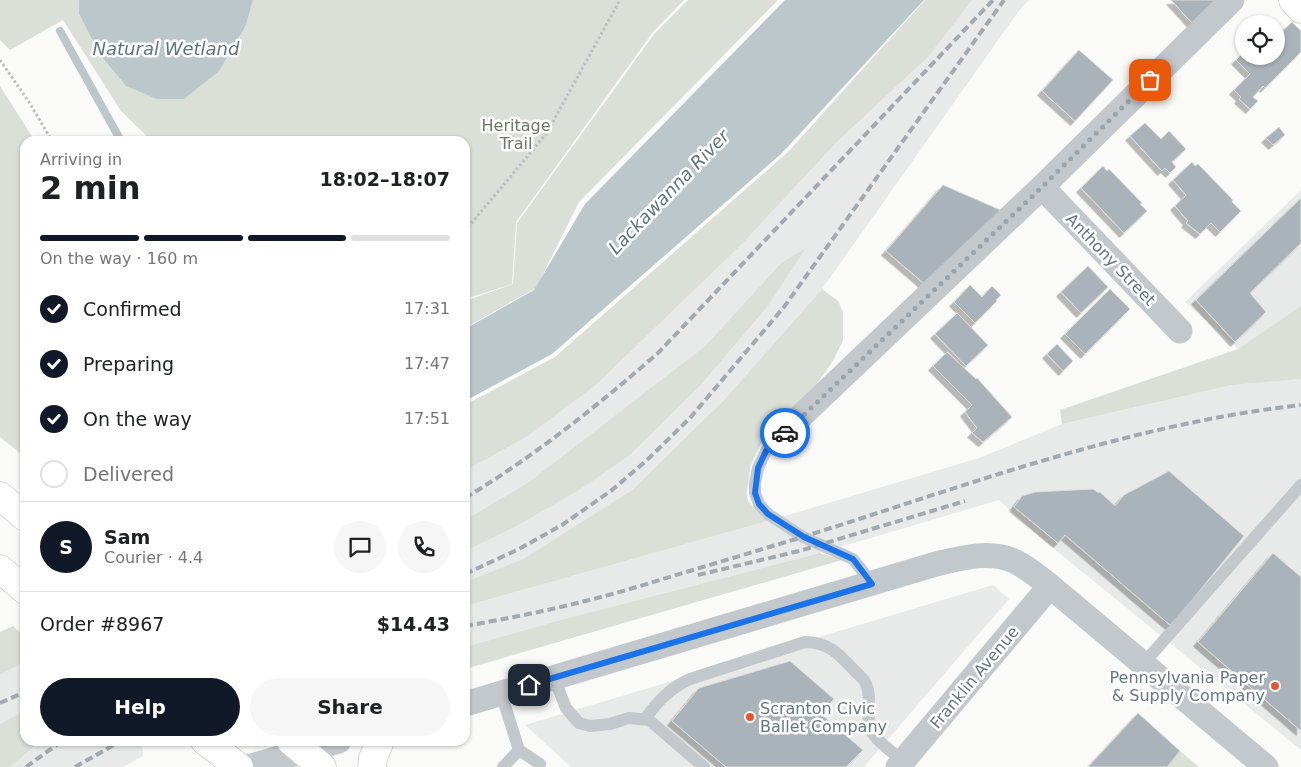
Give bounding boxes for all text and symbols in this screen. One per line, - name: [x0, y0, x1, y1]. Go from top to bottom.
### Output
- map controls: [1235, 15, 1285, 65]
- button: locate: [1235, 15, 1285, 65]
- water label: Natural Wetland: [93, 38, 240, 59]
- pin: [1129, 59, 1171, 101]
- icon: bag: [1136, 66, 1164, 94]
- park label: Heritage Trail: [482, 116, 550, 153]
- water label: Lackawanna River: [604, 124, 734, 258]
- text: Arriving in: [40, 150, 122, 169]
- text: 18:02–18:07: [320, 168, 450, 190]
- text: 2 min: [40, 169, 141, 207]
- street label: Anthony Street: [1062, 209, 1159, 309]
- text: On the way · 160 m: [40, 249, 198, 268]
- icon: check: [40, 295, 68, 323]
- text: Confirmed: [83, 298, 182, 320]
- text: 17:31: [404, 299, 450, 318]
- icon: check: [40, 350, 68, 378]
- text: Preparing: [83, 353, 174, 375]
- text: 17:47: [404, 354, 450, 373]
- icon: check: [40, 405, 68, 433]
- text: On the way: [83, 408, 192, 430]
- courier: [760, 408, 810, 458]
- text: 17:51: [404, 409, 450, 428]
- icon: car: [771, 419, 799, 447]
- text: Delivered: [83, 463, 174, 485]
- button: chat: [334, 521, 386, 573]
- button: phone: [398, 521, 450, 573]
- text: Sam: [104, 526, 150, 548]
- text: S: [59, 536, 73, 558]
- text: Courier · 4.4: [104, 548, 203, 567]
- text: Order #8967: [40, 613, 164, 635]
- text: $14.43: [377, 613, 450, 635]
- street label: Franklin Avenue: [926, 622, 1023, 732]
- pin: [508, 664, 550, 706]
- place label: Pennsylvania Paper & Supply Company: [1109, 668, 1265, 705]
- icon: home: [515, 671, 543, 699]
- button: Help: [40, 678, 240, 736]
- button: Share: [250, 678, 450, 736]
- marker: Pennsylvania Paper & Supply Company: [1269, 680, 1281, 692]
- place label: Scranton Civic Ballet Company: [760, 699, 887, 736]
- marker: Scranton Civic Ballet Company: [744, 711, 756, 723]

